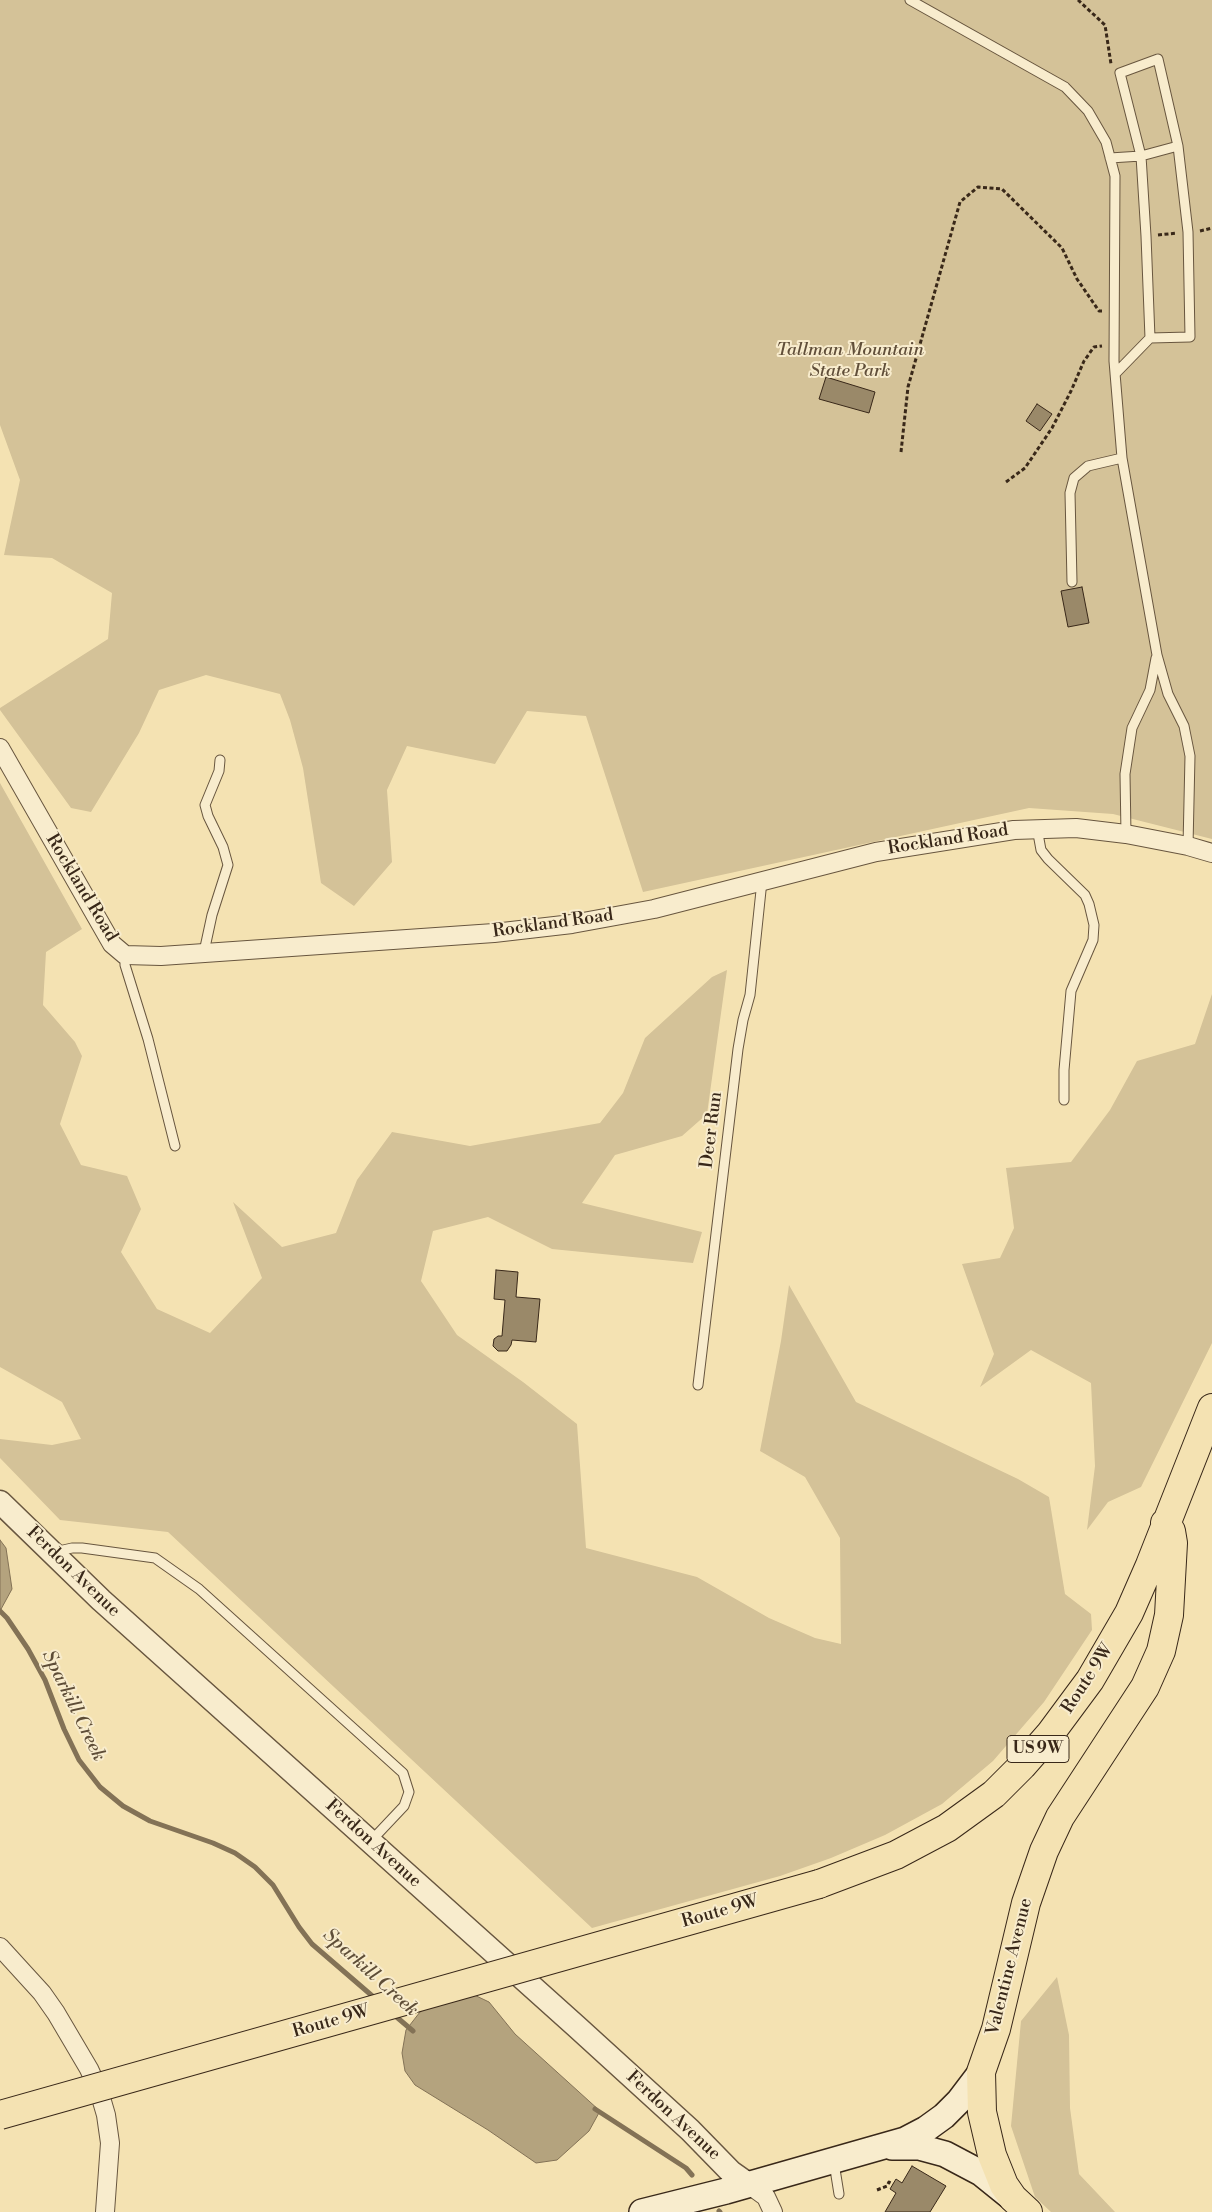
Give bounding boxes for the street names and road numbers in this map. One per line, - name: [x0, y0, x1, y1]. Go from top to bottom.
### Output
- street label: Rockland Road: [886, 820, 1010, 860]
- street label: Rockland Road: [40, 830, 122, 946]
- street label: Rockland Road: [491, 905, 615, 943]
- street label: Deer Run: [697, 1090, 727, 1170]
- street label: Ferdon Avenue: [22, 1522, 124, 1622]
- street label: Route 9W: [1057, 1640, 1119, 1718]
- road number: US 9W: [1007, 1736, 1069, 1762]
- street label: Ferdon Avenue: [321, 1795, 425, 1893]
- street label: Route 9W: [679, 1891, 761, 1933]
- street label: Valentine Avenue: [982, 1896, 1038, 2038]
- street label: Route 9W: [290, 2001, 372, 2043]
- street label: Ferdon Avenue: [621, 2067, 725, 2165]

